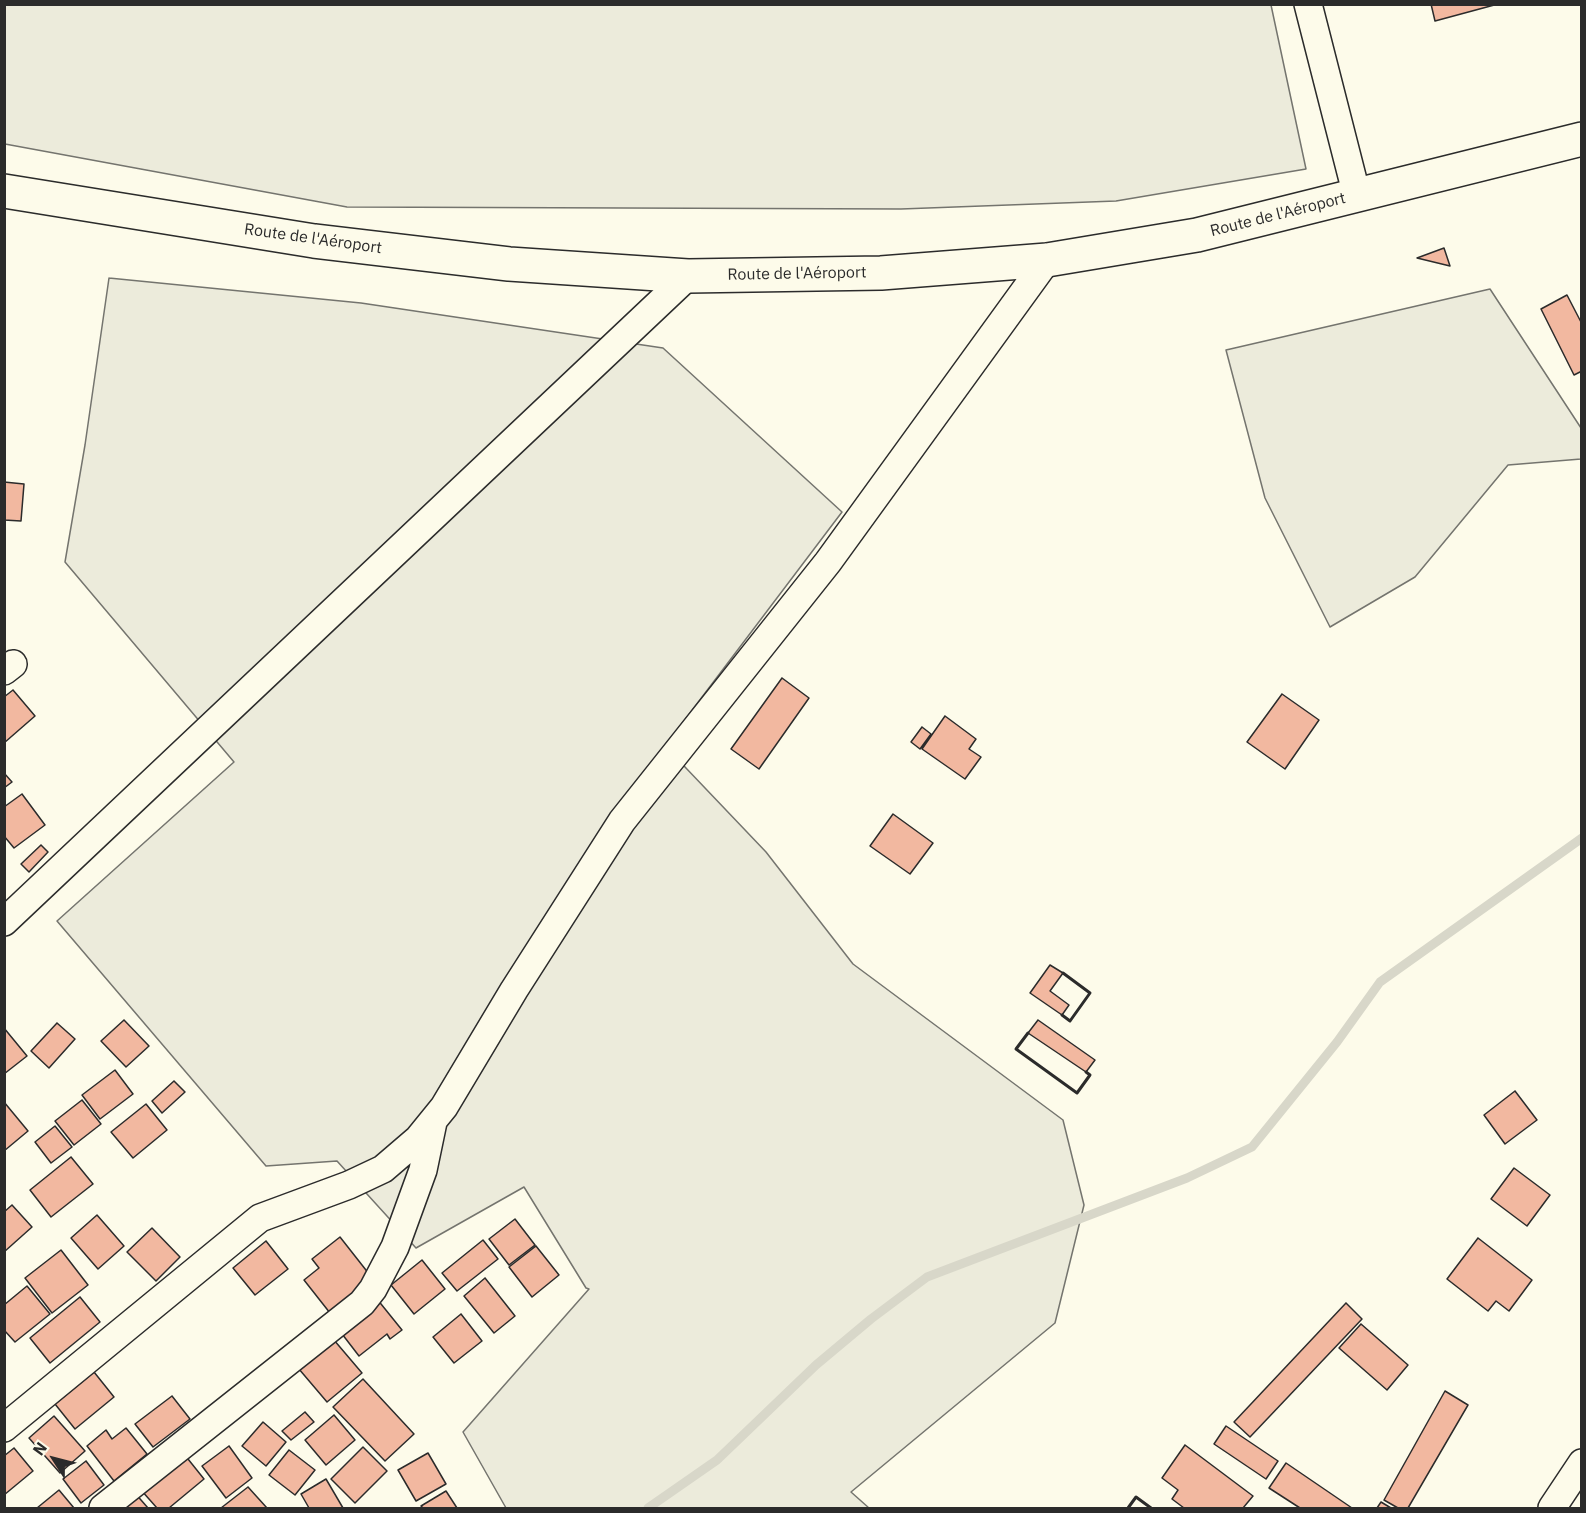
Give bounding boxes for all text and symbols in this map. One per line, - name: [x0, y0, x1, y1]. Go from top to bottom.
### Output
- street label: Route de l'Aéroport: [1208, 189, 1348, 241]
- street label: Route de l'Aéroport: [243, 220, 383, 258]
- street label: Route de l'Aéroport: [727, 263, 867, 285]
- north arrow: [24, 1429, 84, 1489]
- text: N: [28, 1438, 51, 1459]

